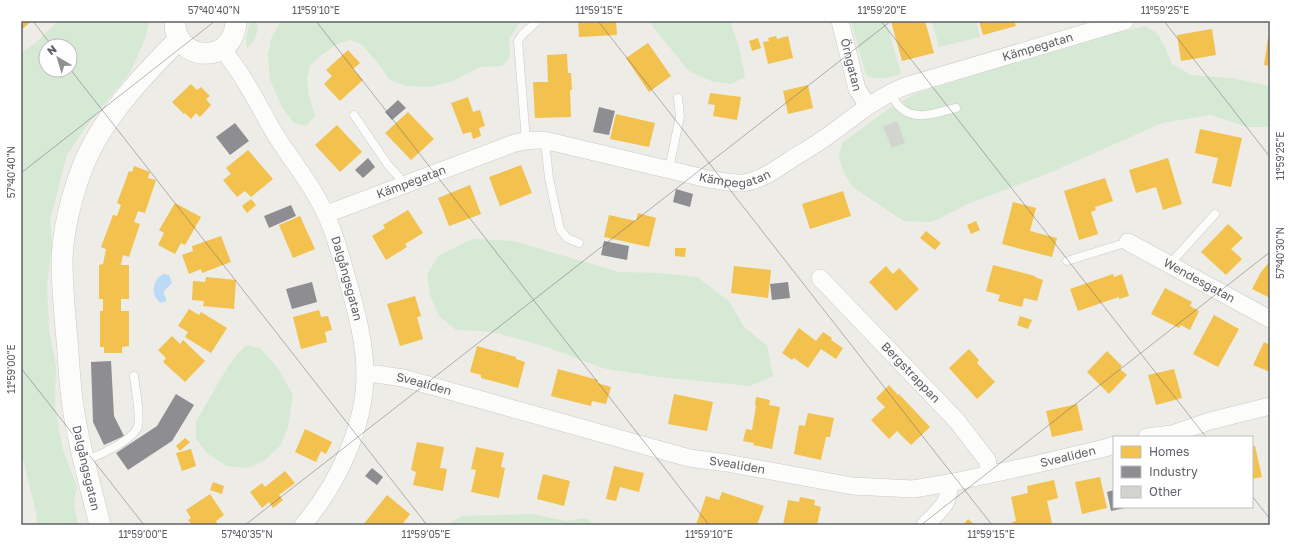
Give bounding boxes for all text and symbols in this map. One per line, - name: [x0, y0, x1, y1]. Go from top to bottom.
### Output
- text: 57°40'40"N: [188, 4, 240, 16]
- text: 11°59'10"E: [292, 4, 340, 16]
- text: 11°59'15"E: [575, 4, 623, 16]
- text: 11°59'20"E: [858, 4, 906, 16]
- text: 11°59'25"E: [1141, 4, 1189, 16]
- street label: Kämpegatan: [1000, 29, 1075, 64]
- street label: Örngatan: [838, 37, 865, 93]
- north arrow: [38, 38, 78, 78]
- text: N: [44, 42, 59, 57]
- text: 11°59'25"E: [1274, 132, 1286, 180]
- text: 57°40'40"N: [5, 146, 17, 198]
- street label: Kämpegatan: [374, 162, 448, 202]
- street label: Kämpegatan: [697, 166, 773, 190]
- text: 57°40'30"N: [1274, 227, 1286, 279]
- street label: Dalgångsgatan: [328, 234, 366, 322]
- street label: Wendesgatan: [1161, 255, 1238, 306]
- street label: Bergstrappan: [878, 339, 944, 406]
- text: 11°59'00"E: [5, 344, 17, 394]
- street label: Svealiden: [395, 369, 453, 398]
- street label: Dalgångsgatan: [69, 424, 104, 512]
- legend: [1113, 436, 1253, 508]
- street label: Svealiden: [1038, 442, 1097, 470]
- text: Homes: [1149, 444, 1189, 459]
- street label: Svealiden: [708, 453, 767, 477]
- text: Industry: [1149, 464, 1198, 479]
- text: Other: [1149, 484, 1182, 499]
- text: 11°59'00"E: [118, 528, 168, 540]
- text: 57°40'35"N: [221, 528, 273, 540]
- text: 11°59'05"E: [402, 528, 450, 540]
- text: 11°59'10"E: [685, 528, 733, 540]
- text: 11°59'15"E: [967, 528, 1015, 540]

